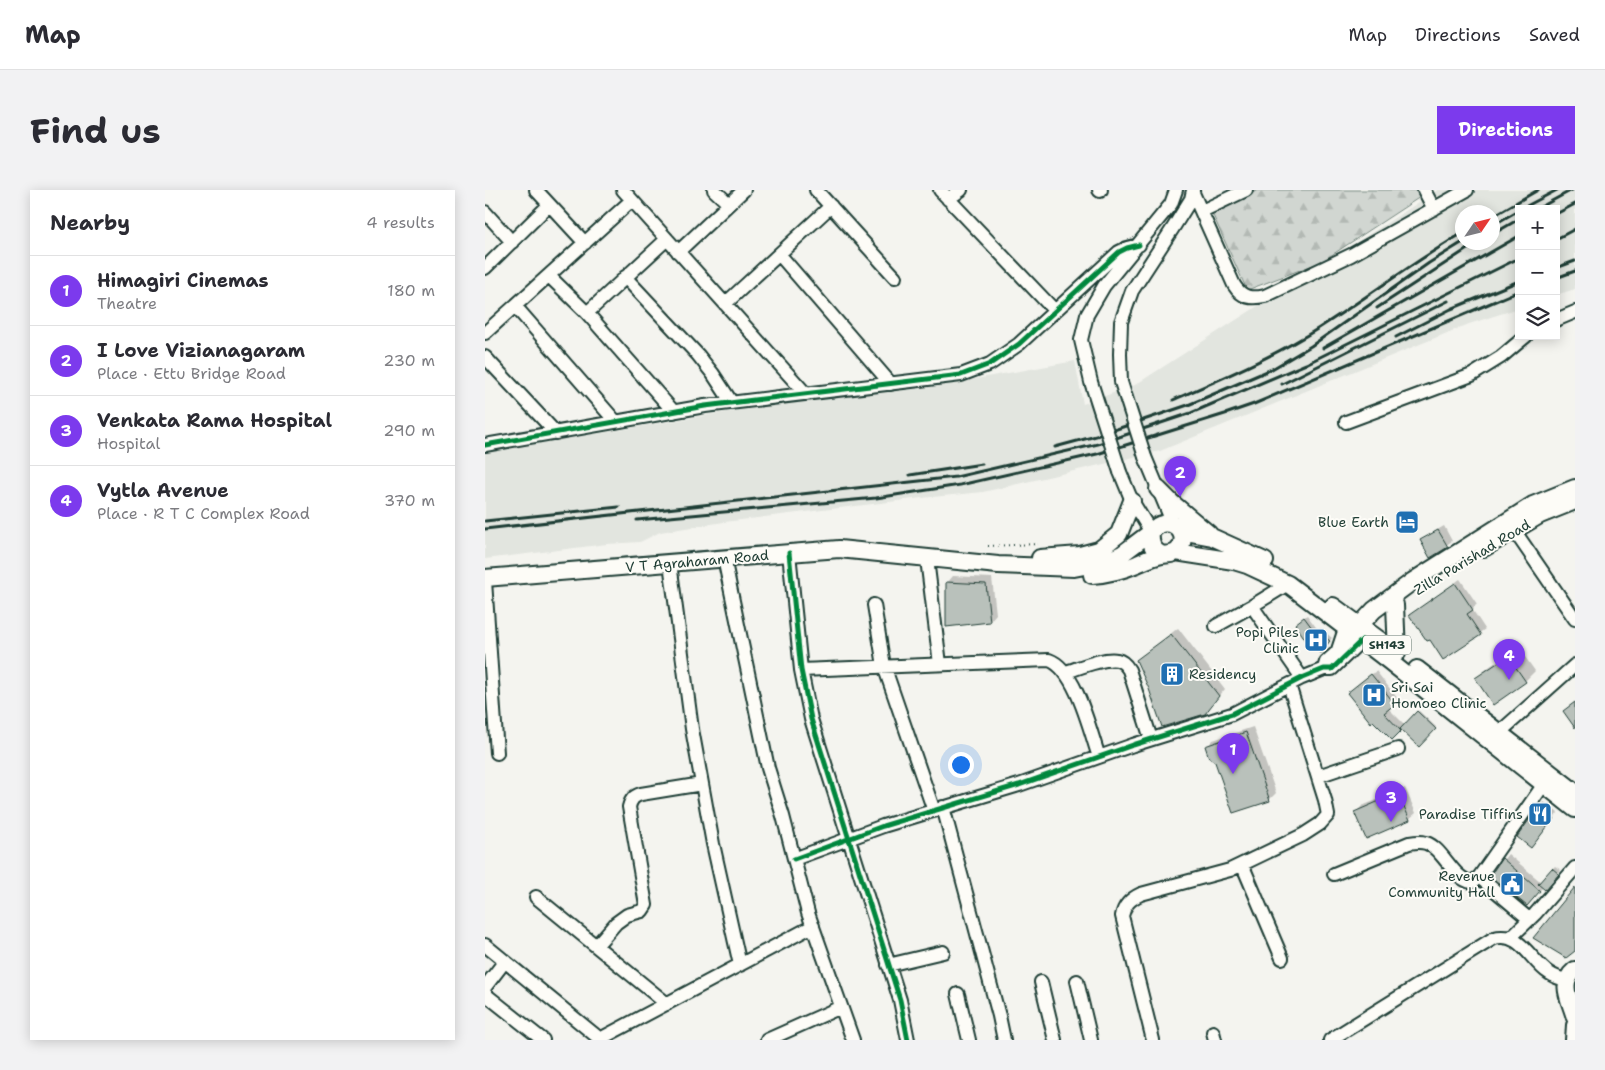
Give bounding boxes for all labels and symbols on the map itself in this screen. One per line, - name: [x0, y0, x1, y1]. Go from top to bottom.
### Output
- north arrow: [1455, 205, 1500, 250]
- pin: 2: [1164, 456, 1196, 497]
- hotel icon: Blue Earth: [1394, 509, 1420, 535]
- place label: Blue Earth: [1318, 513, 1389, 531]
- street label: Zilla Parishad Road: [1411, 515, 1534, 599]
- street label: V T Agraharam Road: [624, 546, 770, 576]
- place label: Popi Piles Clinic: [1236, 623, 1299, 657]
- hospital icon: Popi Piles Clinic: [1303, 627, 1329, 653]
- road number: SH143: [1363, 636, 1411, 654]
- pin: 4: [1493, 639, 1525, 680]
- building icon: Residency: [1159, 661, 1185, 687]
- place label: Residency: [1189, 665, 1256, 683]
- place label: Sri Sai Homoeo Clinic: [1391, 678, 1487, 712]
- hospital icon: Sri Sai Homoeo Clinic: [1361, 682, 1387, 708]
- pin: 1: [1217, 733, 1249, 774]
- your location: [948, 752, 974, 778]
- pin: 3: [1375, 781, 1407, 822]
- restaurant icon: Paradise Tiffins: [1527, 801, 1553, 827]
- place label: Paradise Tiffins: [1419, 805, 1523, 823]
- place label: Revenue Community Hall: [1388, 867, 1496, 901]
- public building icon: Revenue Community Hall: [1499, 871, 1525, 897]

